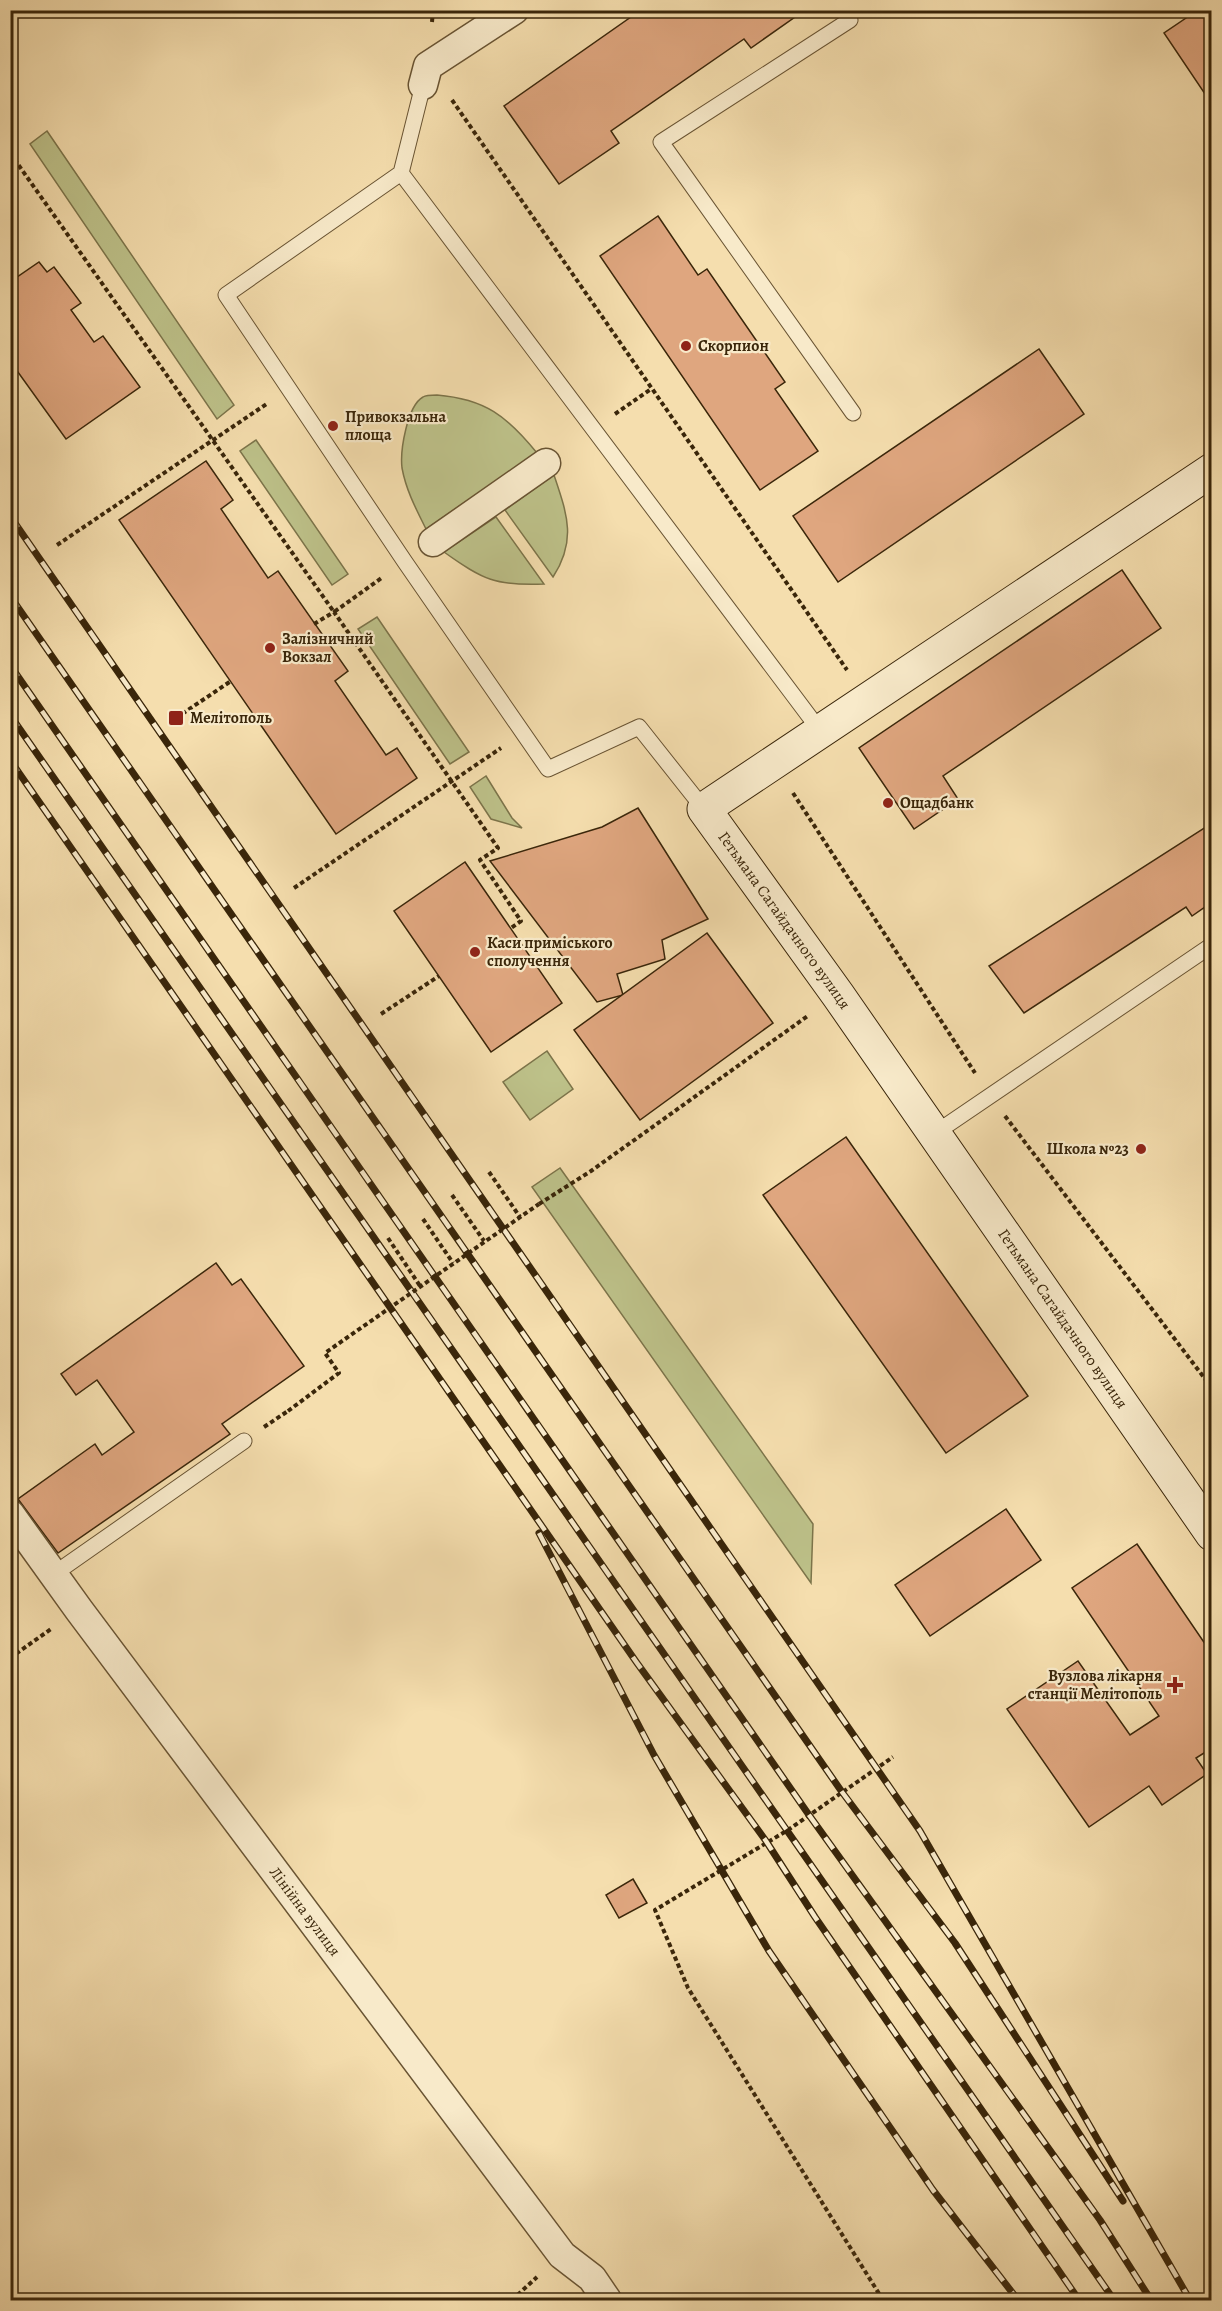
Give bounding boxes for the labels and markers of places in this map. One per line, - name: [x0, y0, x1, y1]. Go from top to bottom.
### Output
- place label: Скорпион: [698, 335, 769, 357]
- marker: Скорпион: [679, 339, 693, 353]
- place label: Привокзальна площа: [345, 406, 447, 446]
- marker: Привокзальна площа: [326, 419, 340, 433]
- place label: Залізничний Вокзал: [282, 628, 374, 668]
- marker: Залізничний Вокзал: [263, 641, 277, 655]
- place label: Мелітополь: [190, 707, 272, 729]
- marker: Мелітополь: [167, 709, 185, 727]
- place label: Ощадбанк: [900, 792, 974, 814]
- marker: Ощадбанк: [881, 796, 895, 810]
- place label: Каси приміського сполучення: [487, 932, 613, 972]
- marker: Каси приміського сполучення: [468, 945, 482, 959]
- place label: Школа №23: [1047, 1138, 1129, 1160]
- marker: Школа №23: [1134, 1142, 1148, 1156]
- place label: Вузлова лікарня станції Мелітополь: [1028, 1665, 1163, 1705]
- marker: Вузлова лікарня станції Мелітополь: [1166, 1676, 1184, 1694]

